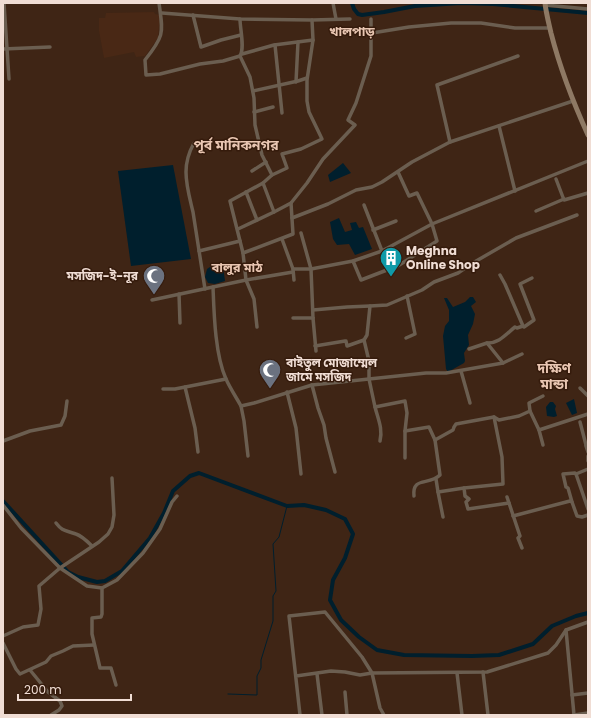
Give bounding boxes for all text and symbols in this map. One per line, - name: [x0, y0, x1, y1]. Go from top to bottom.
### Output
- district label: খালপাড়: [329, 22, 375, 41]
- district label: পূর্ব মানিকনগর: [193, 135, 279, 155]
- place label: Meghna Online Shop: [406, 242, 480, 273]
- building icon: Meghna Online Shop: [378, 245, 404, 278]
- district label: বালুর মাঠ: [210, 258, 263, 277]
- mosque icon: মসজিদ-ই-নূর: [141, 263, 167, 296]
- place label: মসজিদ-ই-নূর: [66, 267, 139, 284]
- place label: বাইতুল মোজাম্মেল জামে মসজিদ: [285, 354, 378, 385]
- mosque icon: বাইতুল মোজাম্মেল জামে মসজিদ: [257, 357, 283, 390]
- district label: দক্ষিণ মান্ডা: [536, 358, 572, 394]
- scale bar: [18, 676, 131, 702]
- text: 200 m: [24, 681, 62, 698]

